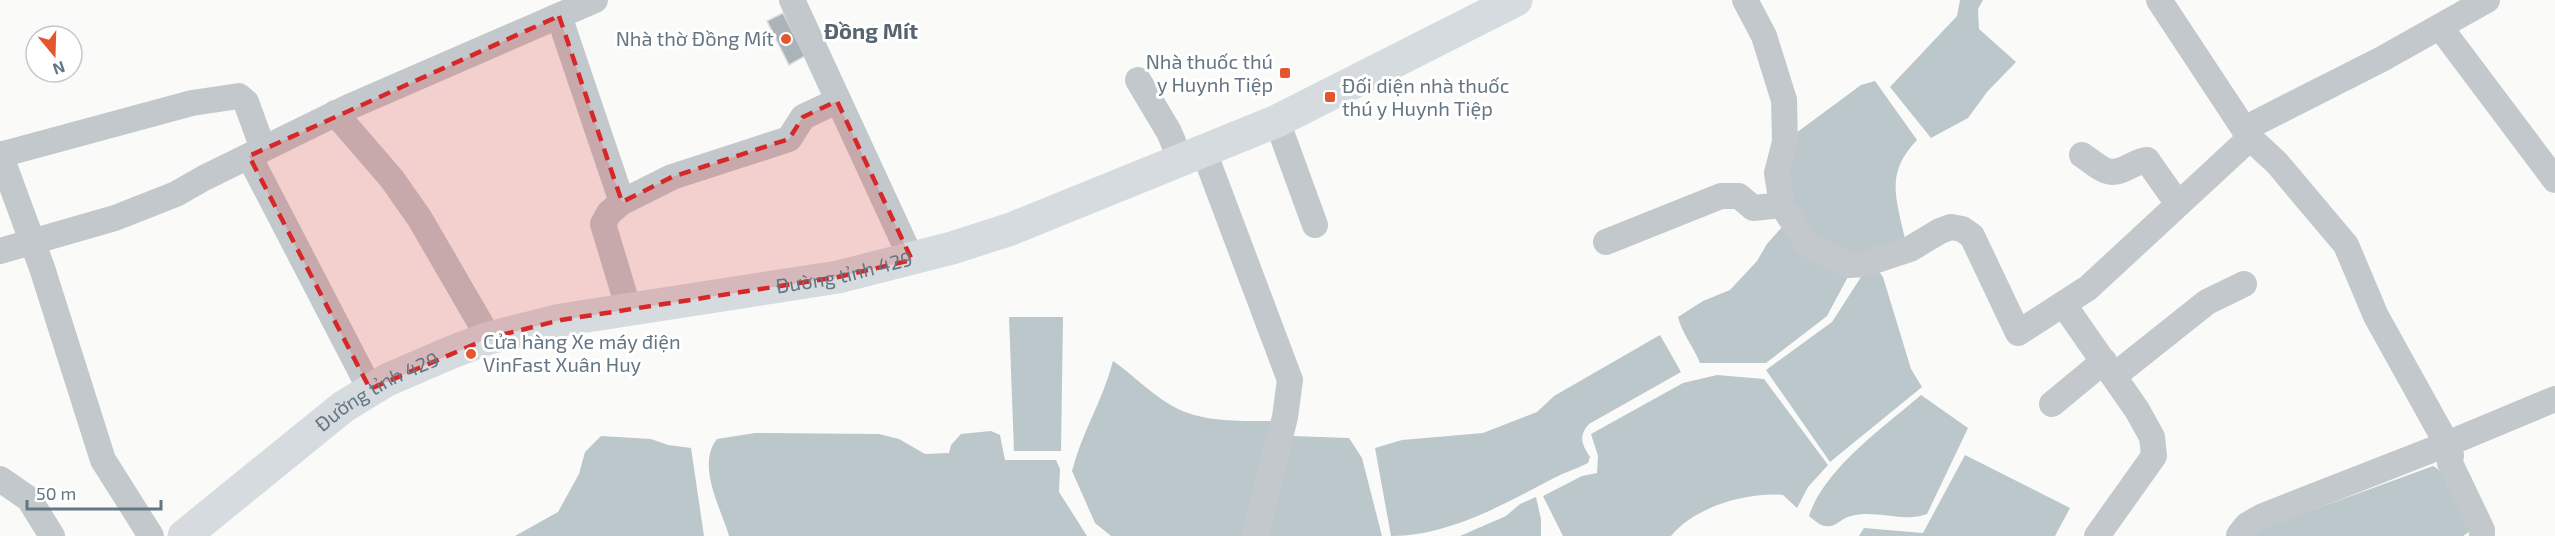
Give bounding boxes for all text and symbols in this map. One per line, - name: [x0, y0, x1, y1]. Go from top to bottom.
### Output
- district label: Đồng Mít: [824, 17, 918, 43]
- north arrow: [24, 24, 84, 84]
- place label: Nhà thờ Đồng Mít: [616, 26, 774, 50]
- marker: Nhà thờ Đồng Mít: [779, 32, 793, 46]
- place label: Nhà thuốc thú y Huynh Tiệp: [1146, 49, 1273, 96]
- text: N: [50, 58, 68, 80]
- marker: Nhà thuốc thú y Huynh Tiệp: [1278, 66, 1292, 80]
- place label: Đối diện nhà thuốc thú y Huynh Tiệp: [1342, 73, 1510, 120]
- marker: Đối diện nhà thuốc thú y Huynh Tiệp: [1323, 90, 1337, 104]
- street label: Đường tỉnh 429: [774, 246, 915, 298]
- place label: Cửa hàng Xe máy điện VinFast Xuân Huy: [483, 329, 681, 376]
- street label: Đường tỉnh 429: [310, 346, 442, 436]
- marker: Cửa hàng Xe máy điện VinFast Xuân Huy: [464, 347, 478, 361]
- scale bar: [27, 473, 160, 511]
- text: 50 m: [36, 482, 76, 504]

